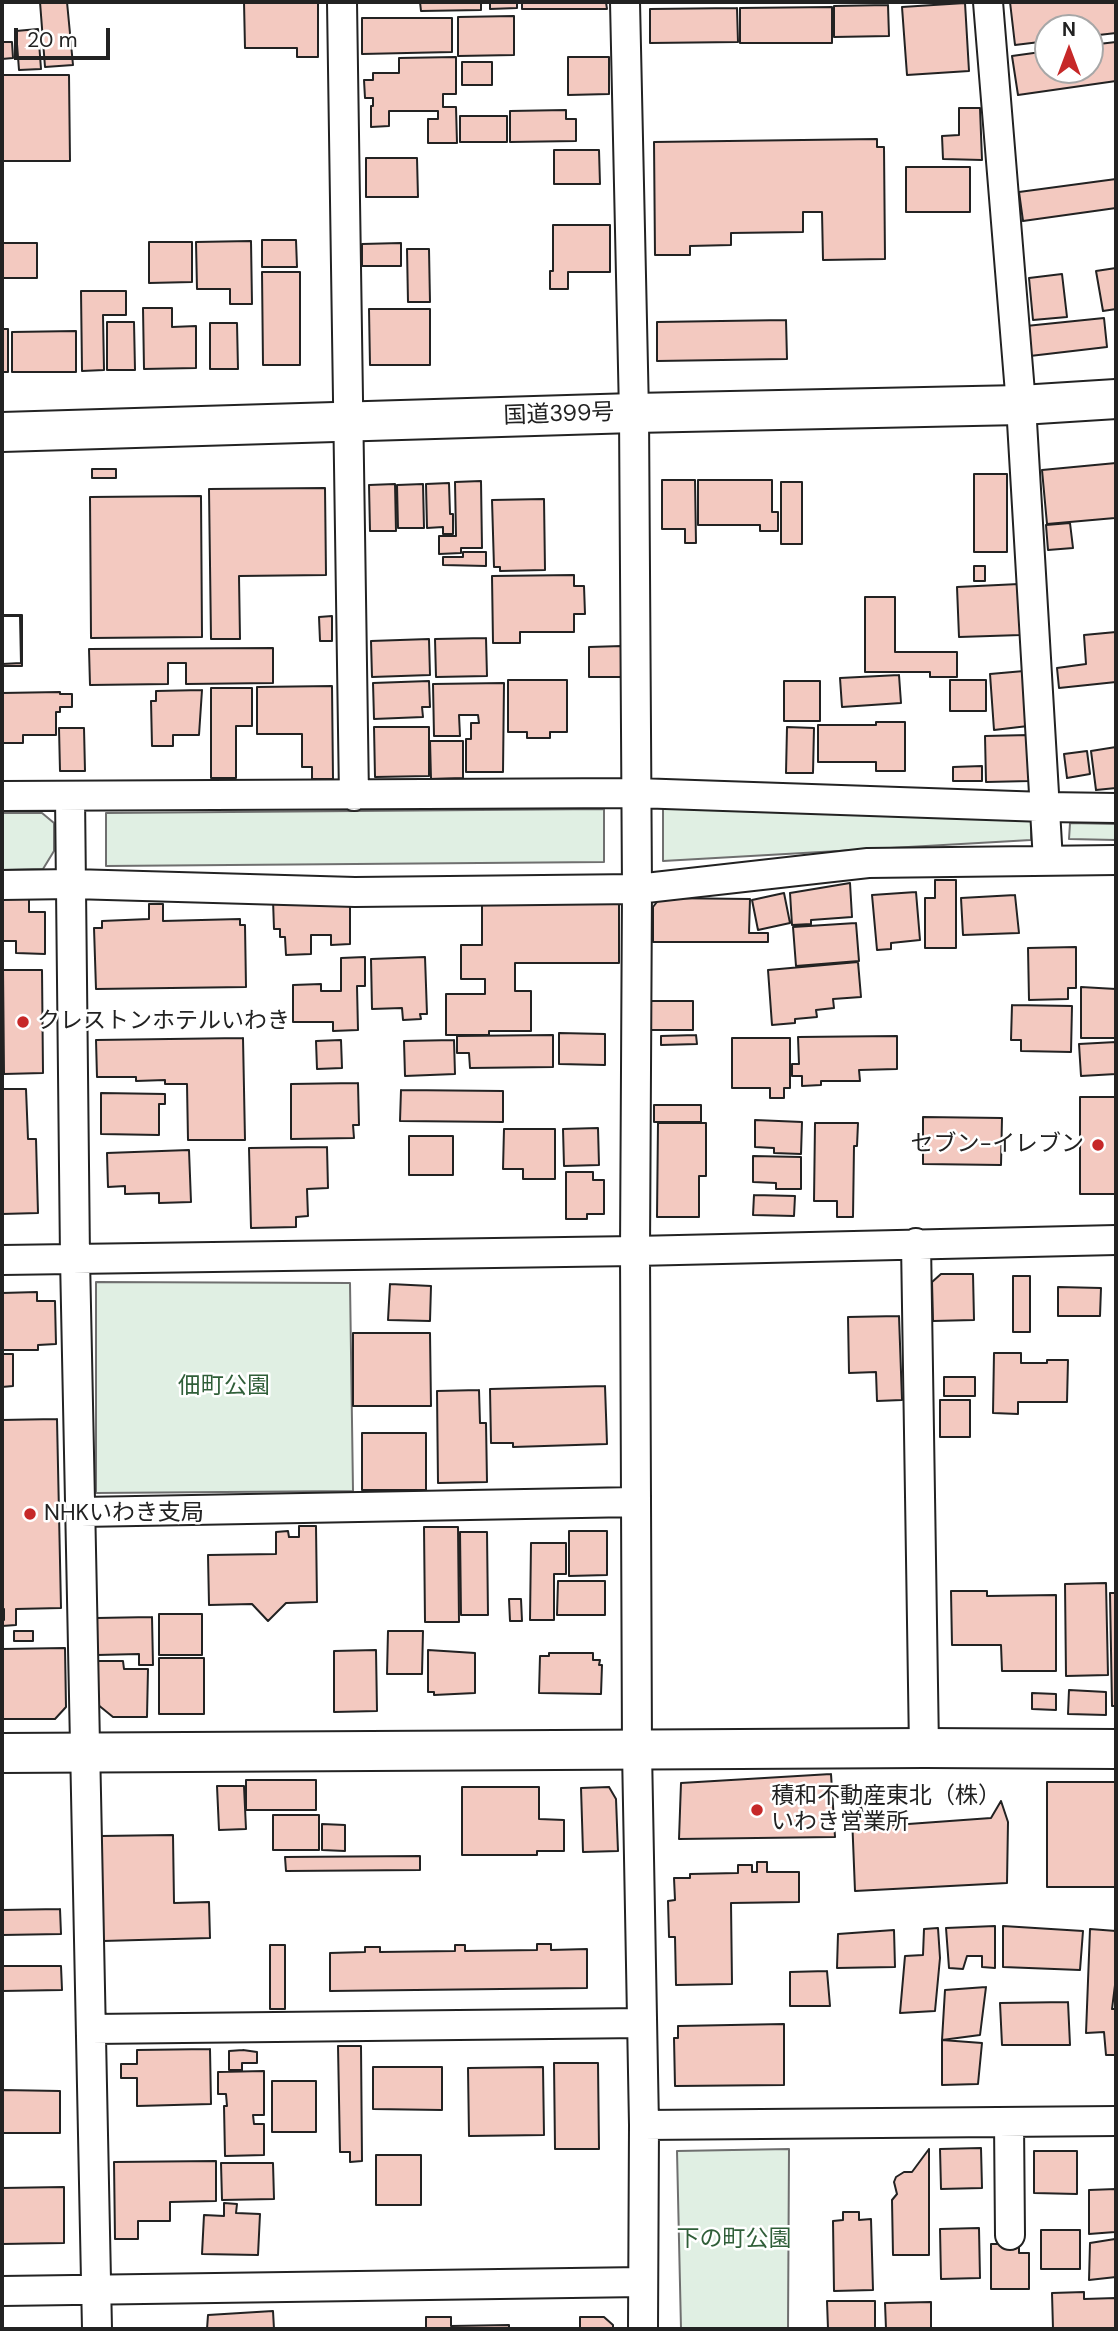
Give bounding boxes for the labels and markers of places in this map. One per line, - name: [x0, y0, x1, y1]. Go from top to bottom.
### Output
- place label: クレストンホテルいわき: [37, 1008, 290, 1036]
- marker: クレストンホテルいわき: [15, 1014, 31, 1030]
- place label: セブン-イレブン: [911, 1131, 1084, 1159]
- marker: セブン-イレブン: [1090, 1137, 1106, 1153]
- place label: NHKいわき支局: [44, 1500, 204, 1528]
- marker: NHKいわき支局: [22, 1506, 38, 1522]
- place label: 積和不動産東北（株） いわき営業所: [771, 1783, 1001, 1837]
- marker: 積和不動産東北（株） いわき営業所: [749, 1802, 765, 1818]

